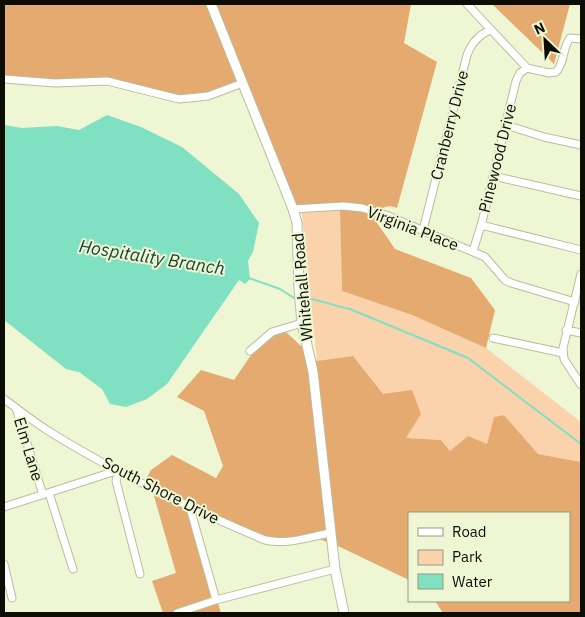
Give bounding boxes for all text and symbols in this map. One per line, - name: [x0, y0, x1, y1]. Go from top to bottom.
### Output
- north arrow: [520, 15, 570, 65]
- text: N: [531, 18, 548, 39]
- street label: Cranberry Drive: [426, 68, 472, 182]
- street label: Pinewood Drive: [474, 101, 520, 215]
- street label: Virginia Place: [364, 201, 462, 255]
- street label: Whitehall Road: [287, 232, 317, 342]
- water label: Hospitality Branch: [77, 234, 227, 280]
- street label: Elm Lane: [10, 415, 48, 484]
- street label: South Shore Drive: [99, 452, 223, 528]
- legend: [408, 512, 570, 602]
- text: Road: [452, 522, 487, 541]
- text: Park: [452, 547, 482, 566]
- text: Water: [452, 572, 493, 591]

